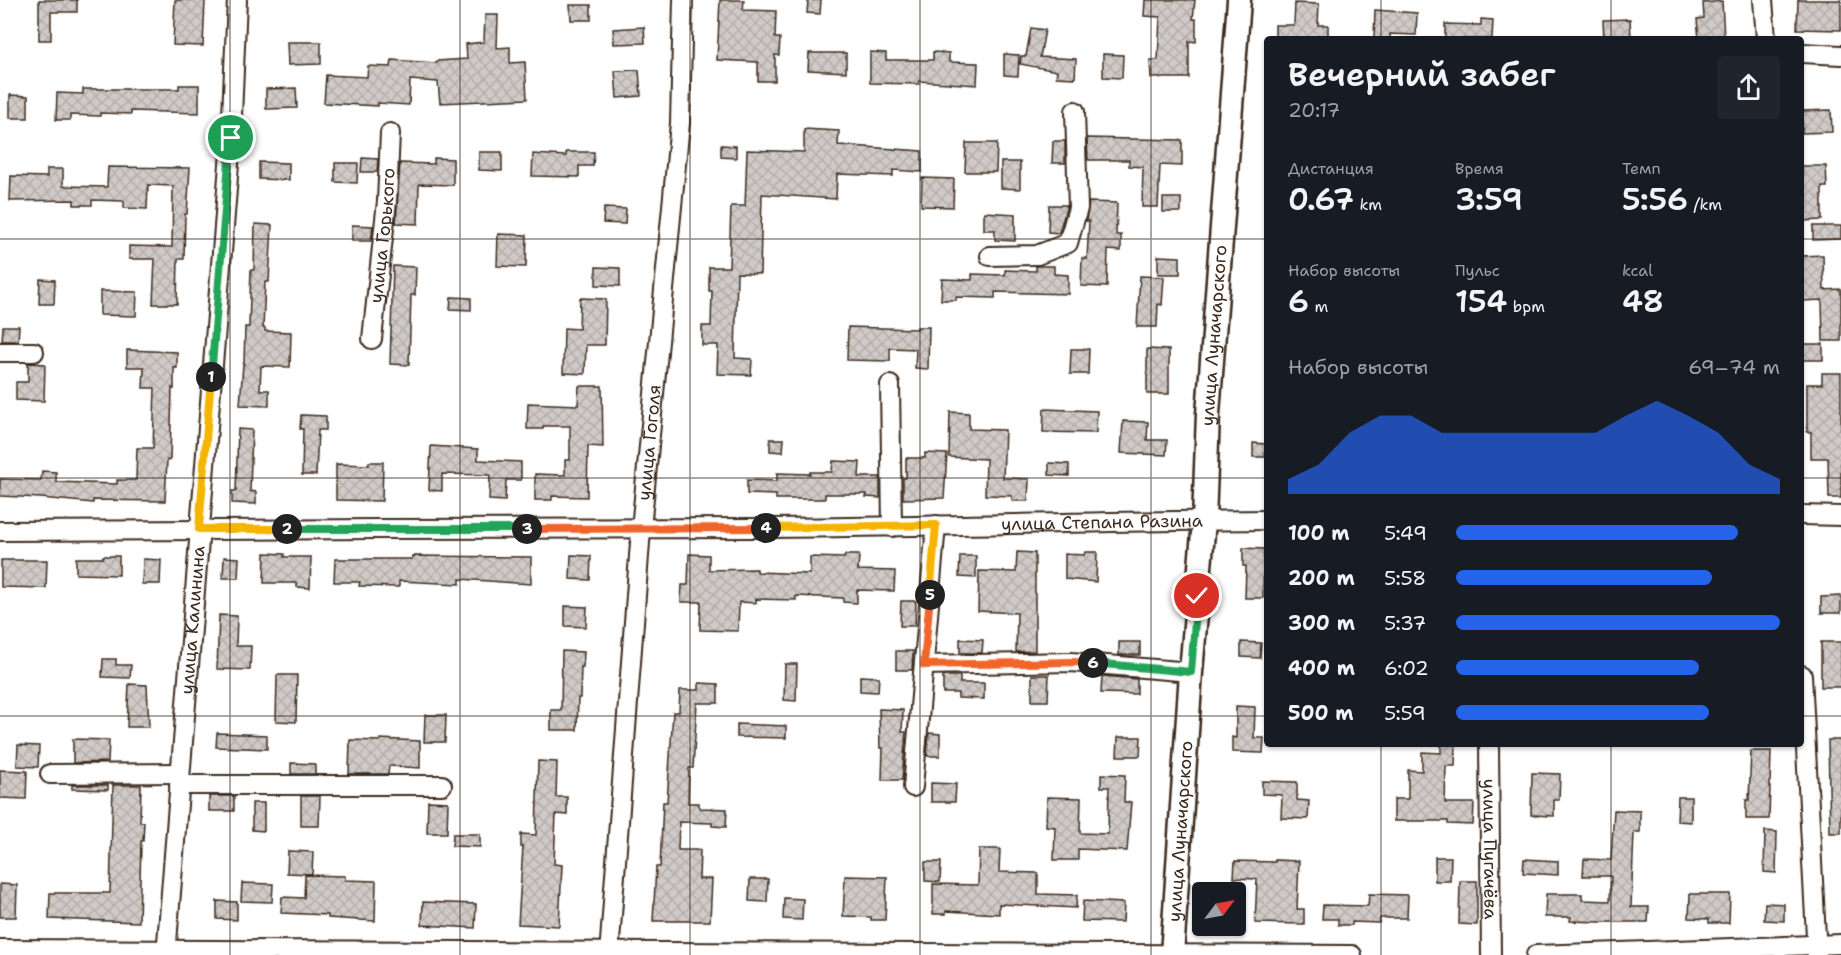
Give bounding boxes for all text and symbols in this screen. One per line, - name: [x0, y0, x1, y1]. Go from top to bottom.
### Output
- text: Вечерний забег: [1288, 52, 1556, 97]
- button: share: [1717, 56, 1780, 119]
- text: 20:17: [1288, 97, 1340, 123]
- pin: [205, 112, 256, 163]
- icon: arrive: [214, 121, 247, 154]
- text: Дистанция: [1288, 158, 1374, 179]
- text: Время: [1455, 158, 1504, 179]
- text: Темп: [1622, 158, 1661, 179]
- street label: улица Горького: [364, 167, 400, 304]
- text: 0.67: [1288, 179, 1354, 220]
- text: 3:59: [1455, 179, 1523, 220]
- text: 5:56: [1622, 179, 1688, 220]
- text: km: [1354, 194, 1382, 215]
- text: /km: [1688, 194, 1722, 215]
- street label: улица Луначарского: [1196, 244, 1233, 427]
- text: Набор высоты: [1288, 260, 1400, 281]
- text: Пульс: [1455, 260, 1500, 281]
- text: kcal: [1622, 260, 1653, 281]
- text: 6: [1288, 281, 1309, 322]
- text: 154: [1455, 281, 1507, 322]
- text: 48: [1622, 281, 1664, 322]
- text: m: [1309, 296, 1328, 317]
- text: bpm: [1507, 296, 1545, 317]
- text: Набор высоты: [1288, 354, 1428, 380]
- text: 69–74 m: [1688, 354, 1780, 380]
- pin: 1: [196, 362, 226, 392]
- text: 1: [207, 366, 215, 387]
- street label: улица Гоголя: [632, 384, 667, 502]
- street label: улица Степана Разина: [1001, 509, 1203, 536]
- pin: 4: [751, 513, 781, 543]
- pin: 2: [272, 514, 302, 544]
- pin: 3: [512, 514, 542, 544]
- text: 4: [760, 517, 772, 538]
- text: 2: [281, 518, 293, 539]
- text: 3: [521, 518, 533, 539]
- text: 100 m: [1288, 520, 1350, 546]
- text: 5:49: [1384, 520, 1427, 546]
- street label: улица Калинина: [175, 545, 211, 695]
- text: 200 m: [1288, 565, 1355, 591]
- text: 5:58: [1384, 565, 1426, 591]
- pin: [1171, 570, 1222, 621]
- icon: check: [1180, 579, 1213, 612]
- pin: 5: [915, 580, 945, 610]
- text: 5: [925, 584, 935, 605]
- text: 300 m: [1288, 610, 1355, 636]
- text: 5:37: [1384, 610, 1426, 636]
- pin: 6: [1078, 648, 1108, 678]
- text: 6: [1087, 652, 1099, 673]
- text: 400 m: [1288, 655, 1355, 681]
- text: 6:02: [1384, 655, 1429, 681]
- text: 500 m: [1288, 700, 1354, 726]
- text: 5:59: [1384, 700, 1426, 726]
- street label: улица Луначарского: [1162, 740, 1198, 923]
- street label: улица Пугачёва: [1477, 779, 1503, 919]
- north arrow: [1192, 882, 1246, 936]
- map controls: [1192, 882, 1246, 936]

